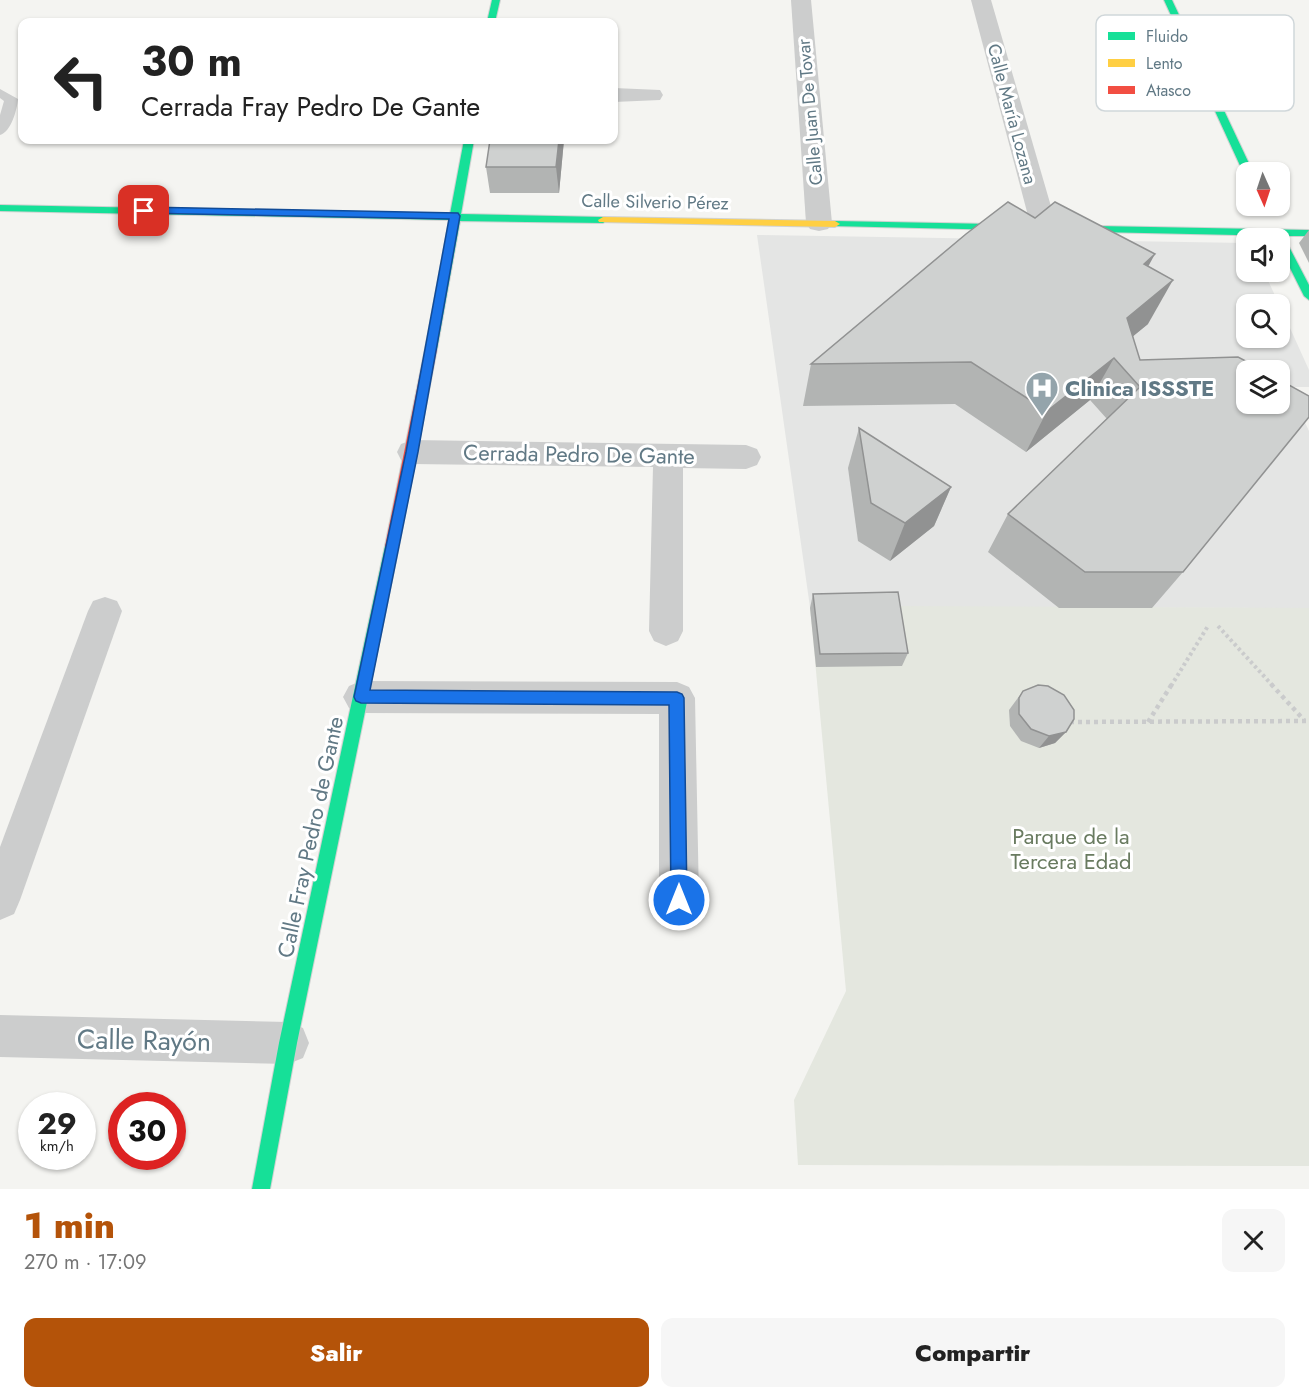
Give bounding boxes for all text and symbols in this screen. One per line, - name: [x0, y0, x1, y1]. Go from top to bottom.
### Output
- legend: [1096, 15, 1294, 111]
- text: Fluido: [1146, 25, 1188, 48]
- text: 30 m: [141, 31, 242, 92]
- street label: Calle Juan De Tovar: [791, 37, 829, 186]
- street label: Calle María Lozana: [981, 41, 1043, 187]
- icon: left: [42, 42, 120, 120]
- text: Lento: [1146, 52, 1183, 75]
- text: Atasco: [1146, 79, 1191, 102]
- text: Cerrada Fray Pedro De Gante: [141, 87, 480, 126]
- north arrow: [1236, 162, 1290, 216]
- map controls: [1236, 162, 1290, 414]
- pin: [118, 185, 169, 236]
- street label: Calle Silverio Pérez: [581, 188, 730, 216]
- icon: arrive: [127, 194, 160, 227]
- button: sound: [1236, 228, 1290, 282]
- button: search: [1236, 294, 1290, 348]
- button: layers: [1236, 360, 1290, 414]
- hospital icon: Clinica ISSSTE: [1024, 370, 1060, 417]
- place label: Clinica ISSSTE: [1065, 372, 1214, 404]
- street label: Cerrada Pedro De Gante: [463, 436, 695, 472]
- street label: Calle Fray Pedro de Gante: [269, 713, 351, 961]
- park label: Parque de la Tercera Edad: [1011, 820, 1131, 877]
- position arrow: [647, 868, 711, 932]
- street label: Calle Rayón: [77, 1019, 211, 1061]
- speed limit sign: 30: [108, 1092, 186, 1170]
- text: 29: [37, 1102, 77, 1145]
- text: km/h: [40, 1135, 74, 1157]
- text: 1 min: [24, 1199, 115, 1251]
- button: close: [1222, 1209, 1285, 1272]
- text: 270 m · 17:09: [24, 1248, 147, 1277]
- button: Salir: [24, 1318, 649, 1387]
- button: Compartir: [661, 1318, 1285, 1387]

